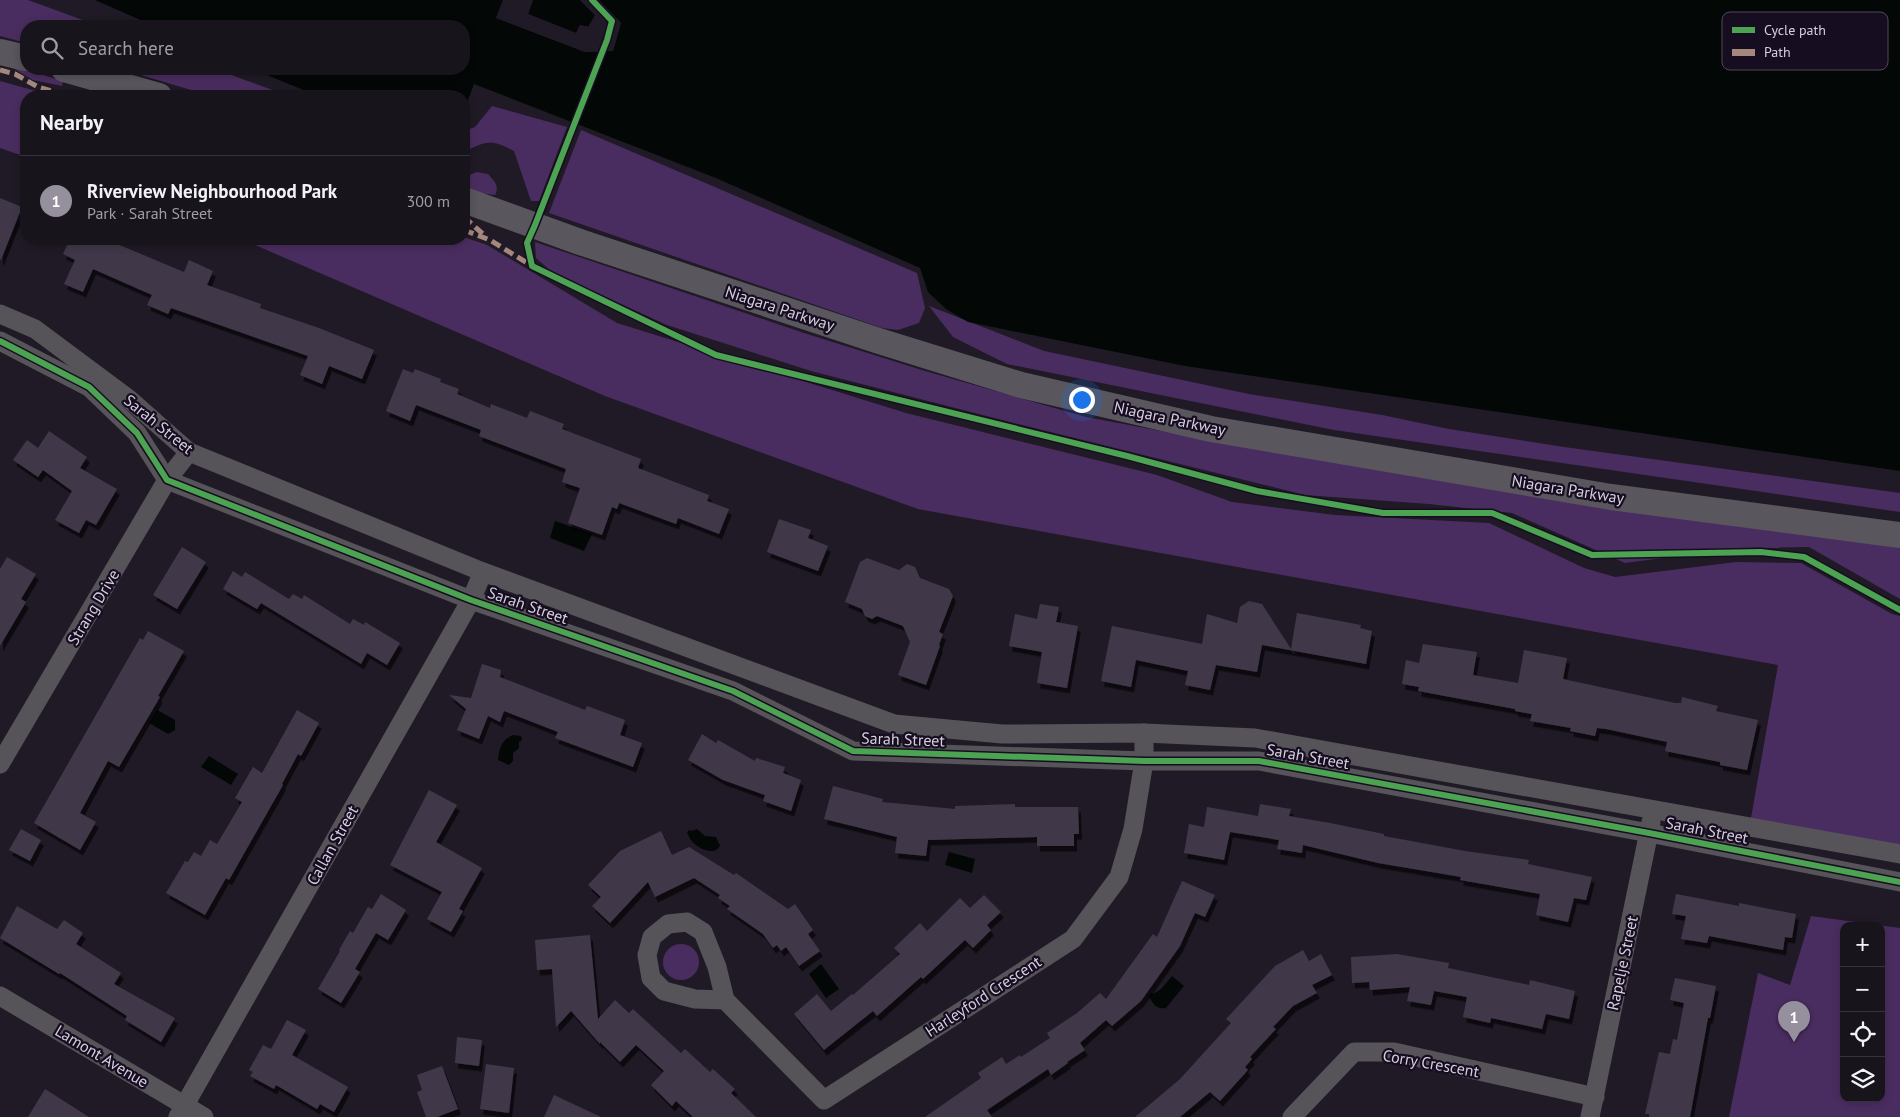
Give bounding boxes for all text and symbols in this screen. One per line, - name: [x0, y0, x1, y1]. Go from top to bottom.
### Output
- legend: [1722, 12, 1888, 70]
- search box: [20, 20, 470, 75]
- text: Cycle path: [1764, 21, 1826, 39]
- icon: search: [38, 34, 66, 62]
- text: Search here: [78, 36, 174, 60]
- text: Path: [1764, 43, 1791, 61]
- text: Nearby: [40, 109, 103, 136]
- text: Riverview Neighbourhood Park: [87, 179, 337, 203]
- text: 1: [51, 191, 61, 211]
- text: 300 m: [407, 191, 450, 211]
- text: Park · Sarah Street: [87, 203, 212, 223]
- street label: Niagara Parkway: [723, 281, 838, 335]
- your location: [1069, 387, 1095, 413]
- street label: Sarah Street: [120, 390, 198, 458]
- street label: Niagara Parkway: [1112, 396, 1228, 440]
- street label: Niagara Parkway: [1510, 470, 1626, 508]
- street label: Strang Drive: [63, 566, 123, 648]
- street label: Sarah Street: [485, 582, 571, 628]
- street label: Sarah Street: [861, 728, 946, 750]
- street label: Sarah Street: [1265, 739, 1352, 773]
- street label: Callan Street: [302, 801, 362, 888]
- street label: Sarah Street: [1664, 812, 1751, 848]
- street label: Rapelje Street: [1602, 913, 1642, 1012]
- map controls: [1840, 922, 1885, 1102]
- button: +: [1840, 922, 1885, 967]
- street label: Harleyford Crescent: [921, 951, 1045, 1041]
- button: −: [1840, 967, 1885, 1012]
- pin: 1: [1778, 1001, 1810, 1042]
- button: locate: [1840, 1012, 1885, 1057]
- street label: Lamont Avenue: [52, 1020, 152, 1092]
- street label: Corry Crescent: [1381, 1045, 1481, 1081]
- button: layers: [1840, 1057, 1885, 1102]

